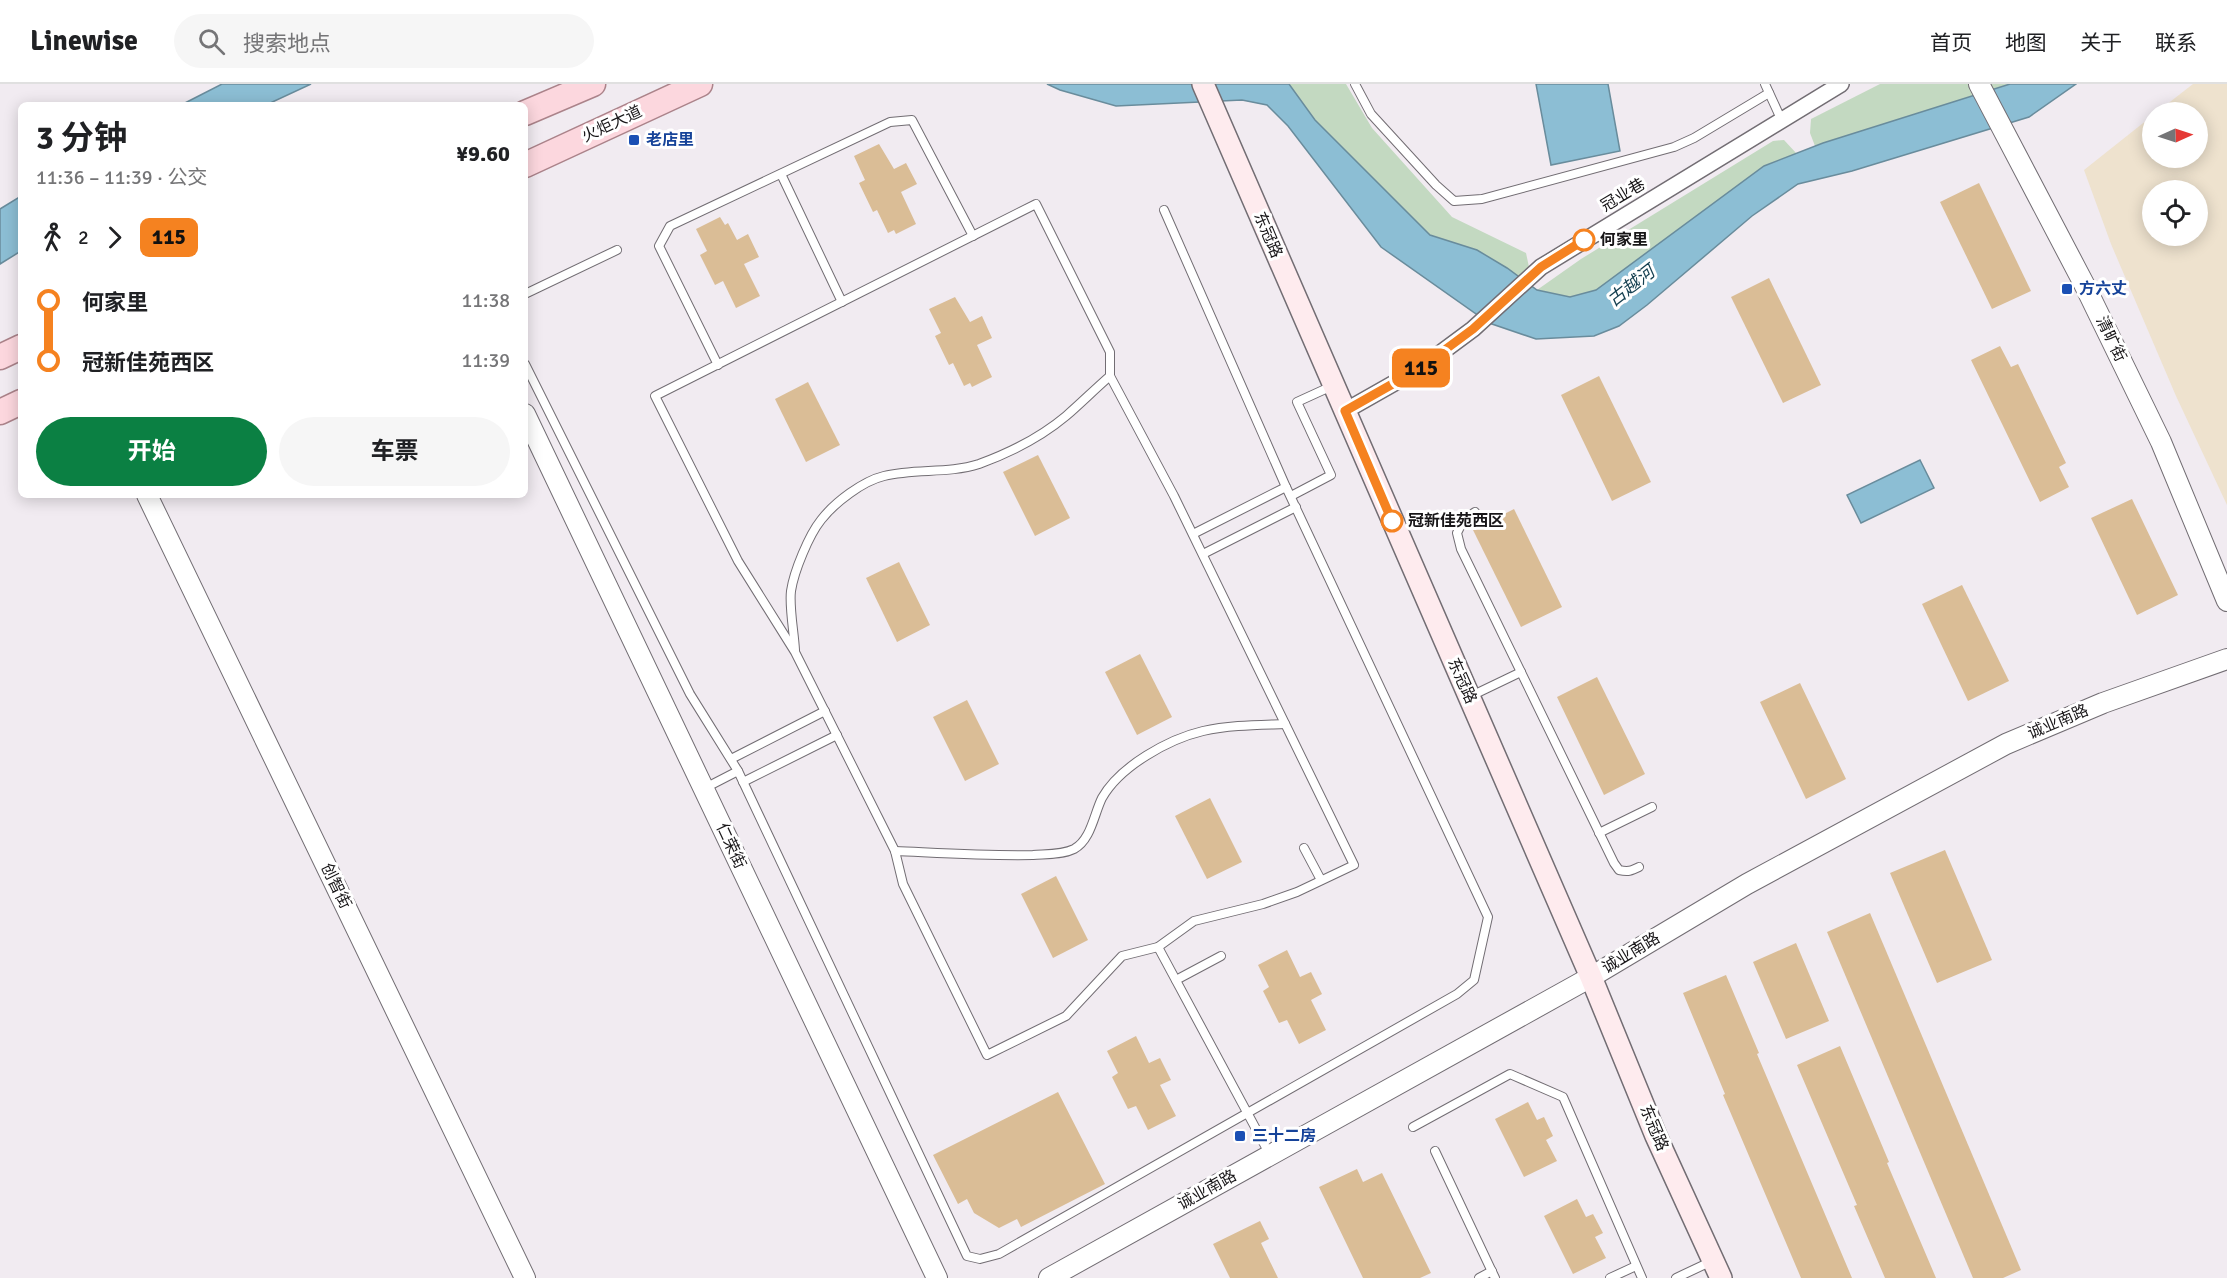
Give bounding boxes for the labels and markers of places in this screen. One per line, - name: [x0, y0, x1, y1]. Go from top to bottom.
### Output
- place label: 老店里: [646, 130, 694, 150]
- marker: 老店里: [627, 133, 641, 147]
- marker: 何家里: [1573, 229, 1595, 251]
- place label: 何家里: [1600, 230, 1648, 250]
- place label: 方六丈: [2079, 279, 2127, 299]
- marker: 方六丈: [2060, 282, 2074, 296]
- marker: 冠新佳苑西区: [1381, 510, 1403, 532]
- place label: 冠新佳苑西区: [1408, 511, 1504, 531]
- place label: 三十二房: [1252, 1126, 1316, 1146]
- marker: 三十二房: [1233, 1129, 1247, 1143]

